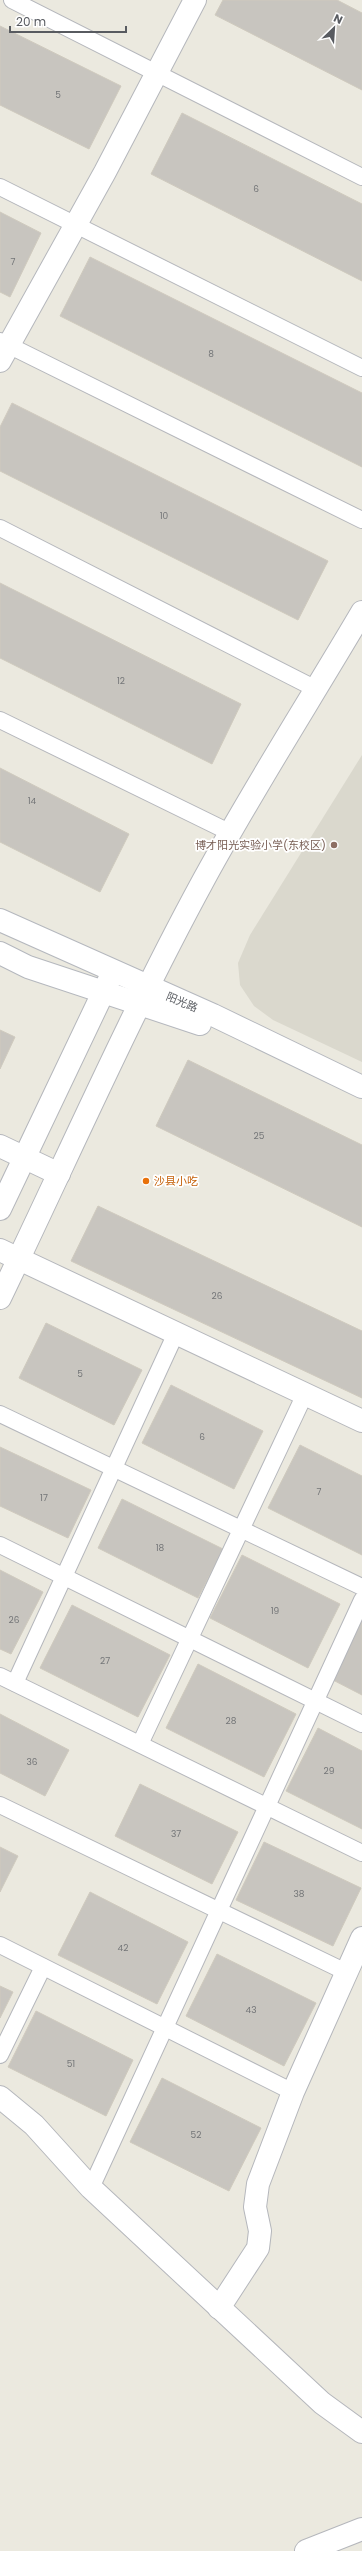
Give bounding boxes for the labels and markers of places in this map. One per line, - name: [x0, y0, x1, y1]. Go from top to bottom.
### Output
- place label: 博才阳光实验小学(东校区): [195, 837, 326, 853]
- marker: 博才阳光实验小学(东校区): [329, 840, 339, 850]
- place label: 沙县小吃: [154, 1173, 198, 1189]
- marker: 沙县小吃: [141, 1176, 151, 1186]

